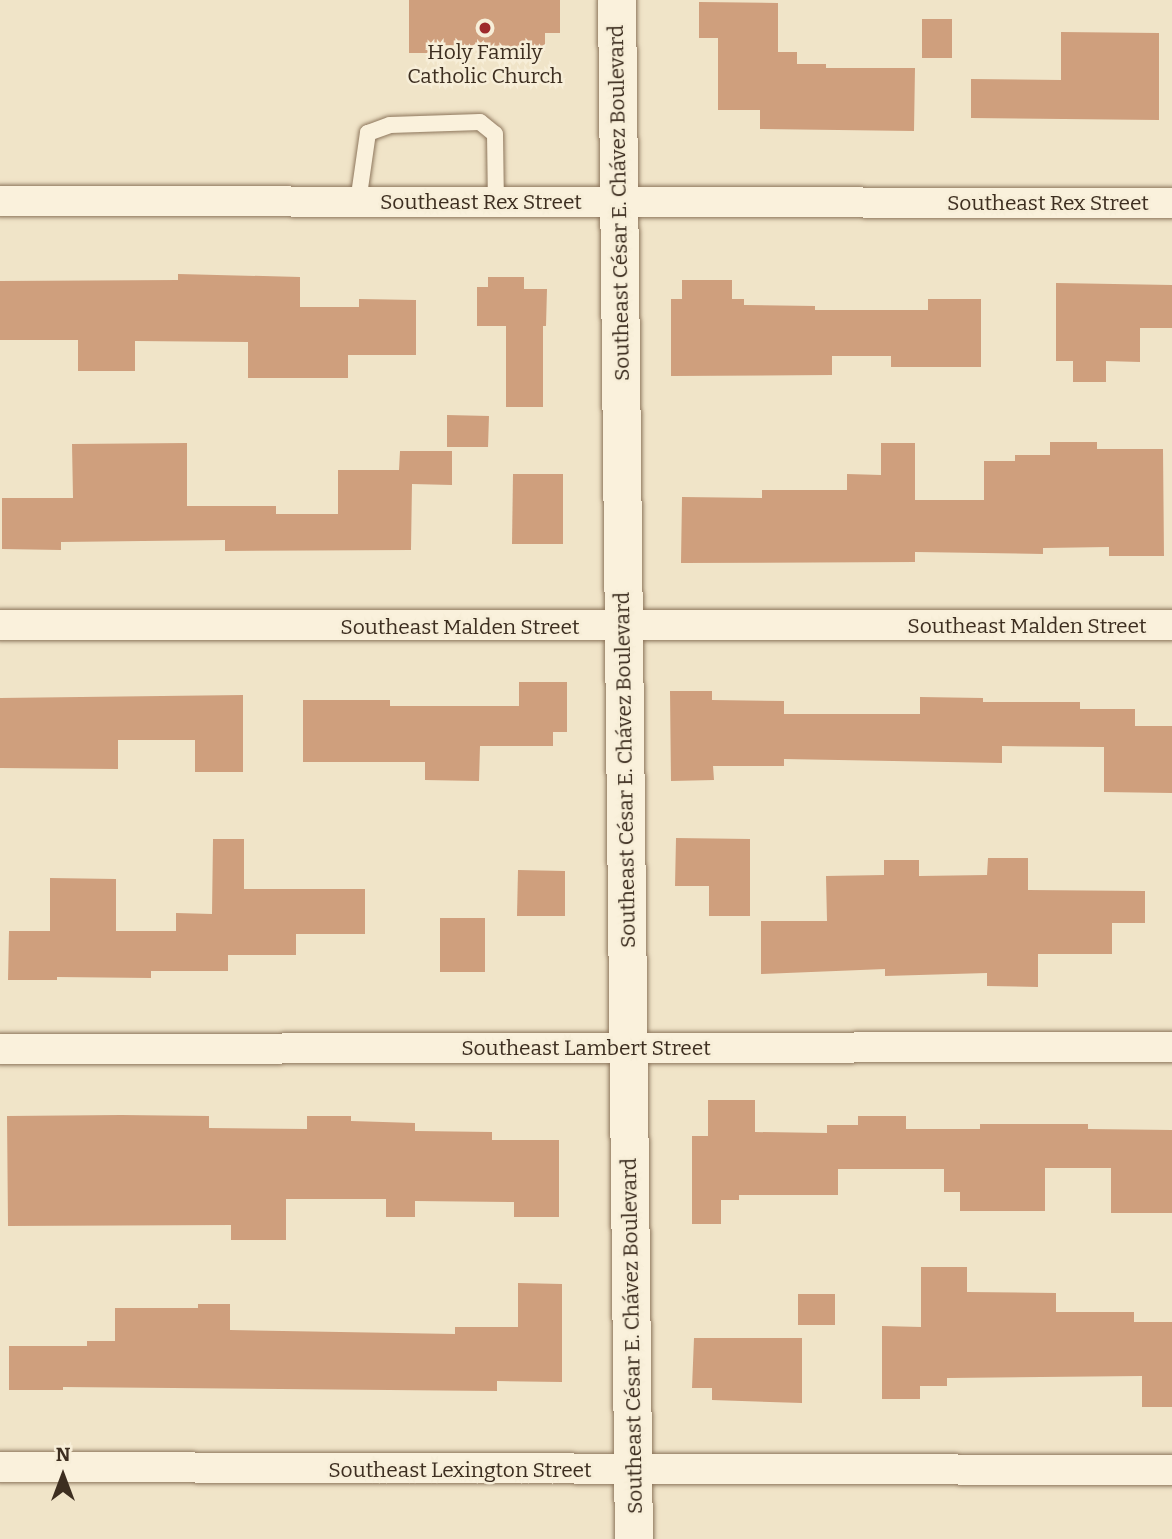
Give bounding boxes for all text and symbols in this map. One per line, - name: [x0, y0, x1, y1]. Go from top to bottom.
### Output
- marker: Holy Family Catholic Church: [477, 20, 493, 36]
- street label: Southeast César E. Chávez Boulevard: [603, 25, 635, 381]
- place label: Holy Family Catholic Church: [407, 39, 563, 89]
- street label: Southeast Rex Street: [380, 189, 582, 215]
- street label: Southeast Rex Street: [947, 190, 1149, 216]
- street label: Southeast César E. Chávez Boulevard: [609, 592, 641, 948]
- street label: Southeast Malden Street: [907, 613, 1147, 639]
- street label: Southeast Malden Street: [340, 614, 580, 640]
- street label: Southeast Lambert Street: [461, 1035, 711, 1061]
- street label: Southeast César E. Chávez Boulevard: [616, 1158, 648, 1514]
- north arrow: [28, 1441, 98, 1511]
- text: N: [56, 1443, 70, 1466]
- street label: Southeast Lexington Street: [328, 1457, 592, 1483]

